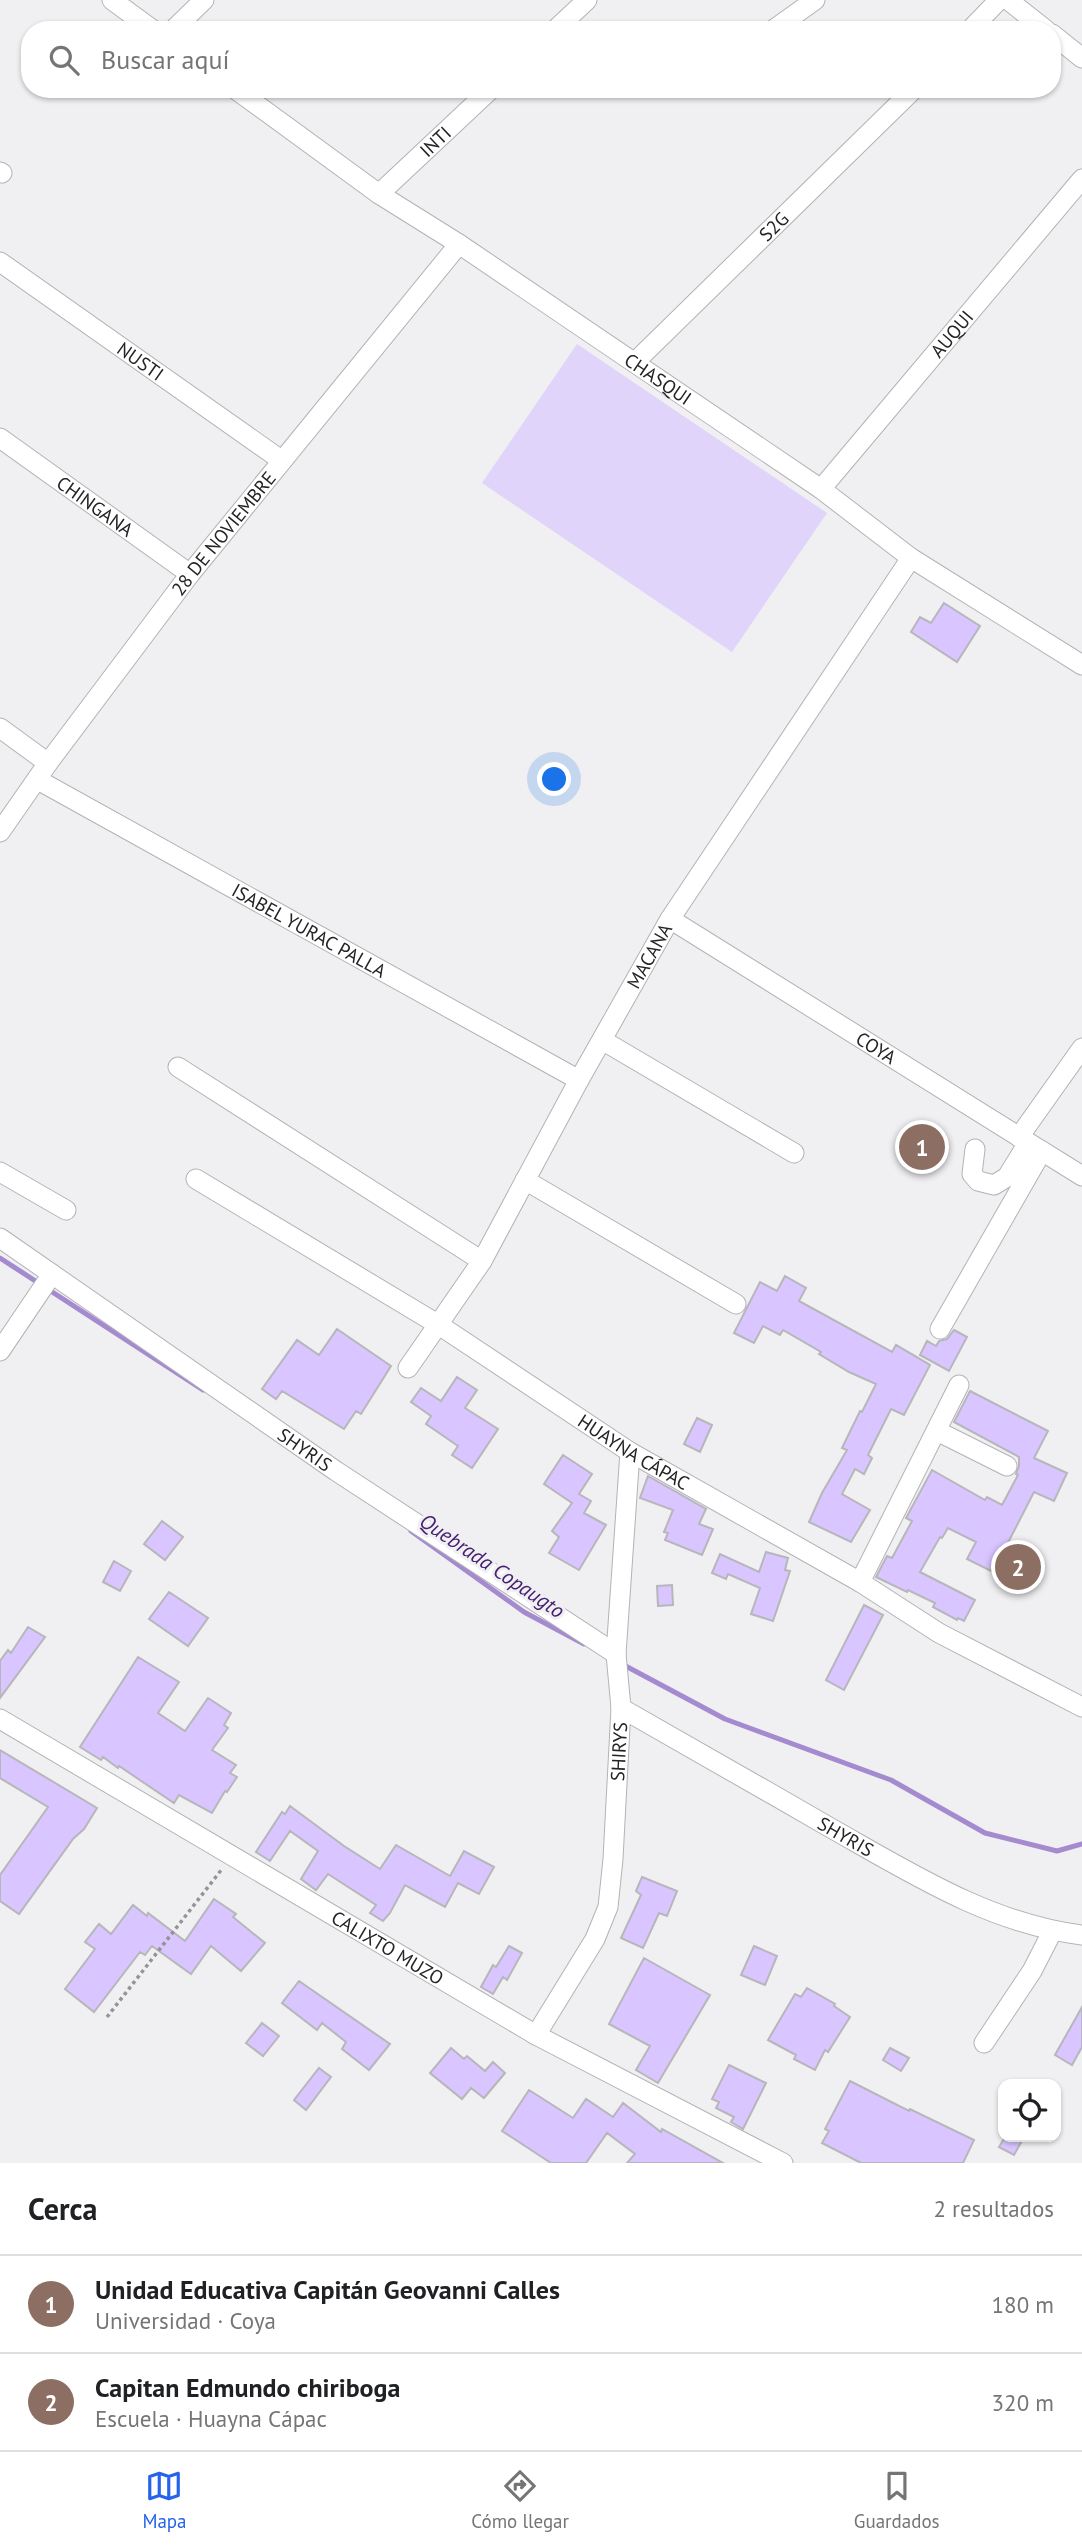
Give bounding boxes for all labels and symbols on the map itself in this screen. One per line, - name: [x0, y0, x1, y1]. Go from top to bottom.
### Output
- street label: INTI: [414, 121, 456, 162]
- street label: S2G: [754, 207, 794, 246]
- street label: AUQUI: [925, 305, 978, 362]
- street label: NUSTI: [113, 336, 169, 386]
- street label: CHASQUI: [620, 348, 696, 410]
- street label: 28 DE NOVIEMBRE: [166, 466, 281, 600]
- street label: CHINGANA: [52, 471, 138, 542]
- your location: [537, 762, 571, 796]
- street label: ISABEL YURAC PALLA: [228, 878, 390, 983]
- street label: MACANA: [621, 919, 677, 993]
- street label: COYA: [852, 1026, 901, 1069]
- pin: 1: [899, 1121, 945, 1173]
- street label: HUAYNA CÁPAC: [573, 1409, 694, 1495]
- street label: SHYRIS: [273, 1422, 337, 1476]
- water label: Quebrada Copaugto: [415, 1507, 570, 1624]
- pin: 2: [995, 1541, 1041, 1593]
- street label: SHIRYS: [605, 1721, 632, 1782]
- street label: SHYRIS: [814, 1811, 878, 1862]
- street label: CALIXTO MUZO: [327, 1905, 448, 1990]

